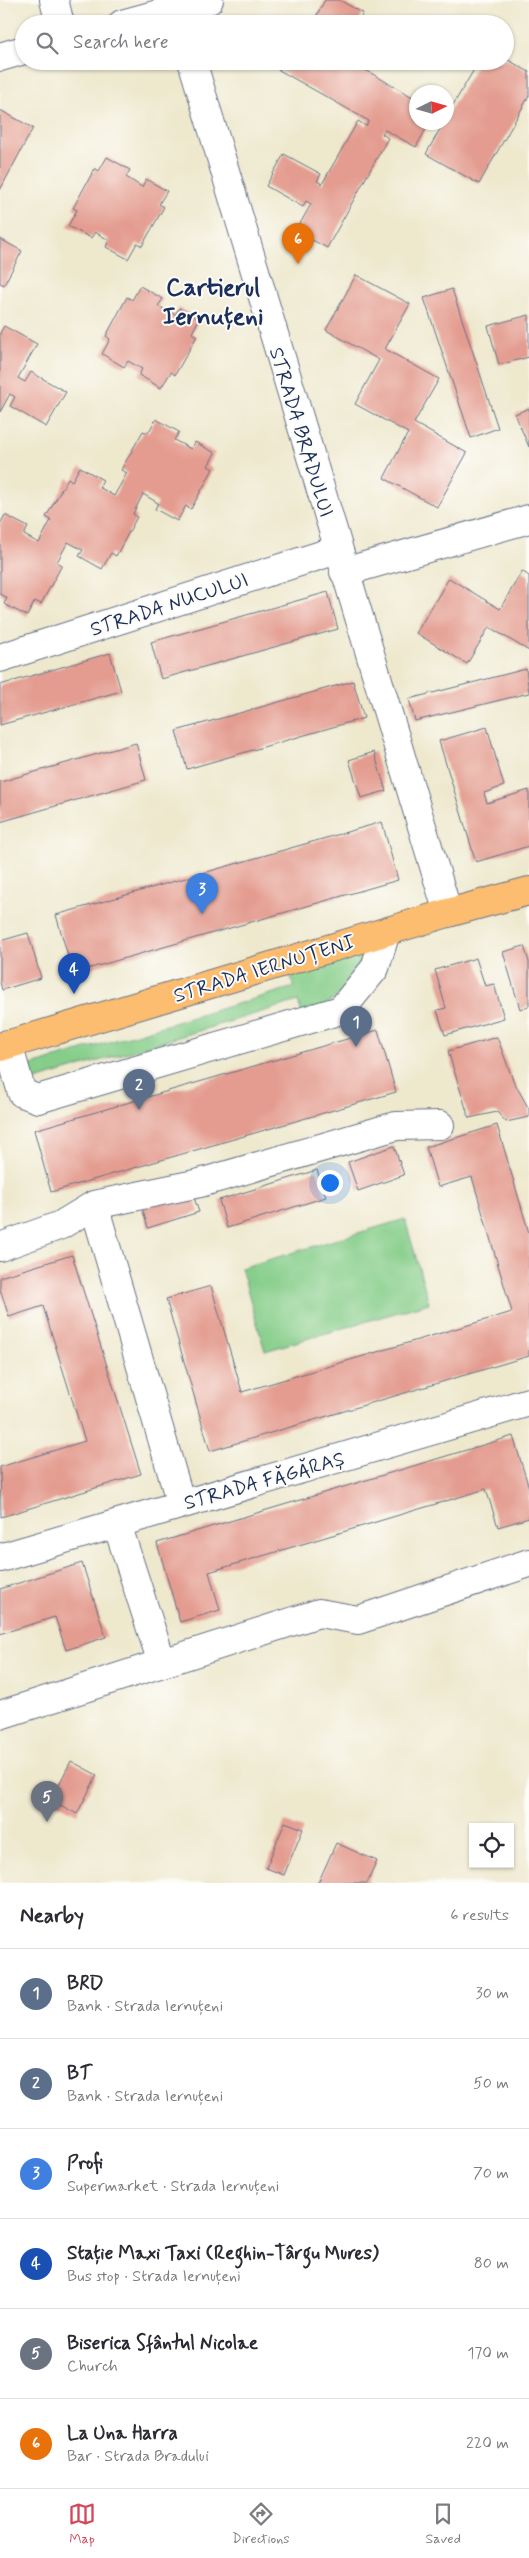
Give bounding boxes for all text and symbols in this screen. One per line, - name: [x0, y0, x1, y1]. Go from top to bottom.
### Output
- search box: [15, 15, 514, 70]
- icon: search: [33, 29, 61, 57]
- text: Search here: [73, 30, 169, 55]
- north arrow: [409, 85, 454, 130]
- pin: 6: [282, 223, 314, 264]
- district label: Cartierul Iernuțeni: [162, 272, 264, 334]
- street label: STRADA BRADULUI: [262, 344, 339, 521]
- street label: STRADA NUCULUI: [87, 567, 252, 644]
- pin: 3: [186, 873, 218, 914]
- street label: STRADA IERNUȚENI: [170, 929, 359, 1010]
- pin: 4: [58, 953, 90, 994]
- pin: 1: [340, 1006, 372, 1047]
- pin: 2: [123, 1069, 155, 1110]
- your location: [317, 1170, 343, 1196]
- street label: STRADA FĂGĂRAȘ: [181, 1446, 348, 1517]
- pin: 5: [31, 1781, 63, 1822]
- map controls: [469, 1823, 514, 1868]
- button: locate: [469, 1823, 514, 1868]
- text: Nearby: [20, 1902, 84, 1930]
- text: 6 results: [450, 1905, 509, 1926]
- text: BRD: [67, 1971, 104, 1996]
- text: 1: [32, 1983, 40, 2004]
- text: 30 m: [476, 1983, 509, 2004]
- text: Bank · Strada Iernuțeni: [67, 1996, 223, 2017]
- text: BT: [67, 2061, 92, 2086]
- text: 2: [32, 2073, 40, 2094]
- text: 50 m: [473, 2073, 509, 2094]
- text: Bank · Strada Iernuțeni: [67, 2086, 223, 2107]
- text: Profi: [67, 2151, 103, 2176]
- text: 3: [32, 2163, 40, 2184]
- text: 70 m: [473, 2163, 509, 2184]
- text: Supermarket · Strada Iernuțeni: [67, 2176, 279, 2197]
- text: Stație Maxi Taxi (Reghin-Târgu Mures): [67, 2241, 379, 2266]
- text: 4: [31, 2253, 41, 2274]
- text: 80 m: [474, 2253, 509, 2274]
- text: Bus stop · Strada Iernuțeni: [67, 2266, 241, 2287]
- text: Biserica Sfântul Nicolae: [67, 2331, 258, 2356]
- text: 5: [31, 2343, 41, 2364]
- text: 170 m: [467, 2343, 509, 2364]
- text: Church: [67, 2356, 118, 2377]
- text: La Una Harra: [67, 2421, 178, 2446]
- text: 6: [32, 2433, 40, 2454]
- text: 220 m: [466, 2433, 509, 2454]
- text: Bar · Strada Bradului: [67, 2446, 209, 2467]
- tab: Map: [68, 2500, 96, 2548]
- tab: Directions: [232, 2500, 290, 2548]
- tab: Saved: [426, 2500, 461, 2548]

